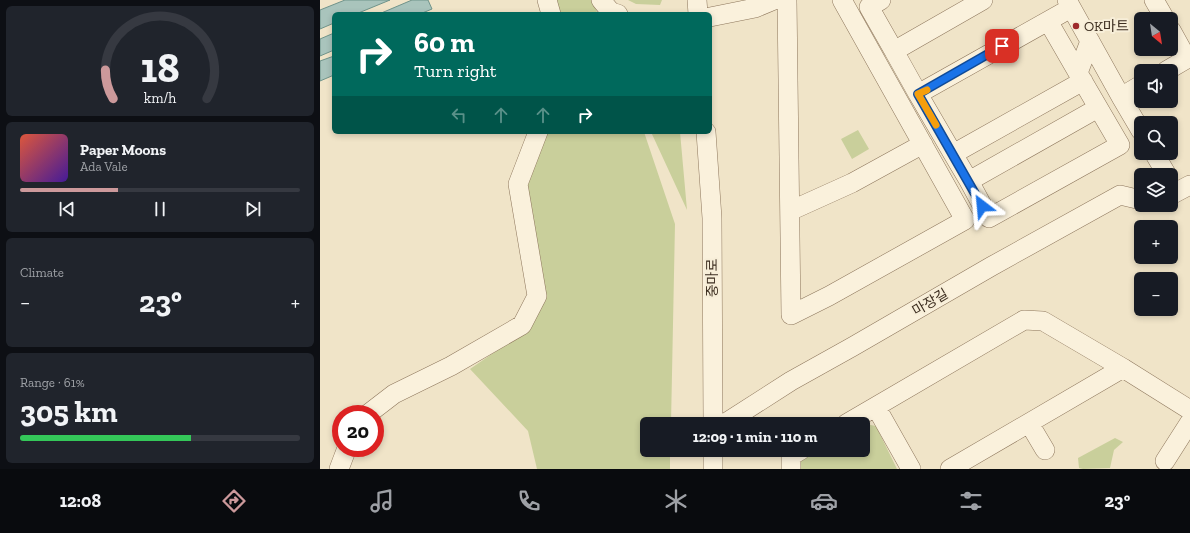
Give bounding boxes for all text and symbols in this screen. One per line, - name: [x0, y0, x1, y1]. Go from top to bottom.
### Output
- north arrow: [1134, 12, 1178, 56]
- map controls: [1134, 12, 1178, 316]
- place label: OK마트: [1084, 18, 1129, 35]
- marker: OK마트: [1071, 21, 1081, 31]
- text: 60 m: [414, 26, 475, 59]
- icon: right: [348, 28, 400, 80]
- pin: [985, 29, 1019, 63]
- icon: arrive: [991, 35, 1013, 57]
- text: 18: [140, 43, 180, 93]
- text: Turn right: [414, 60, 496, 82]
- button: sound: [1134, 64, 1178, 108]
- text: km/h: [144, 89, 176, 106]
- icon: left: [448, 104, 470, 126]
- icon: ahead: [490, 104, 512, 126]
- icon: ahead: [532, 104, 554, 126]
- icon: right: [574, 104, 596, 126]
- button: search: [1134, 116, 1178, 160]
- text: Paper Moons: [80, 141, 166, 159]
- text: Ada Vale: [80, 159, 128, 174]
- button: layers: [1134, 168, 1178, 212]
- position arrow: [961, 185, 1003, 227]
- icon: previous: [56, 198, 78, 220]
- icon: pause: [149, 198, 171, 220]
- icon: next: [242, 198, 264, 220]
- button: +: [1134, 220, 1178, 264]
- street label: 중마로: [704, 259, 721, 297]
- text: Climate: [20, 265, 64, 280]
- button: −: [1134, 272, 1178, 316]
- text: 23°: [139, 284, 182, 320]
- street label: 마장길: [909, 285, 951, 319]
- text: −: [20, 289, 30, 316]
- text: +: [291, 289, 300, 316]
- text: Range · 61%: [20, 375, 85, 390]
- text: 305 km: [20, 394, 117, 430]
- speed limit sign: 20: [332, 405, 384, 457]
- text: 12:09 · 1 min · 110 m: [693, 428, 817, 446]
- icon: directions: [220, 487, 248, 515]
- icon: music: [368, 487, 396, 515]
- icon: phone: [515, 487, 543, 515]
- icon: climate: [662, 487, 690, 515]
- icon: car: [810, 487, 838, 515]
- icon: filters: [957, 487, 985, 515]
- text: 12:08: [60, 490, 101, 512]
- text: 23°: [1104, 490, 1130, 512]

